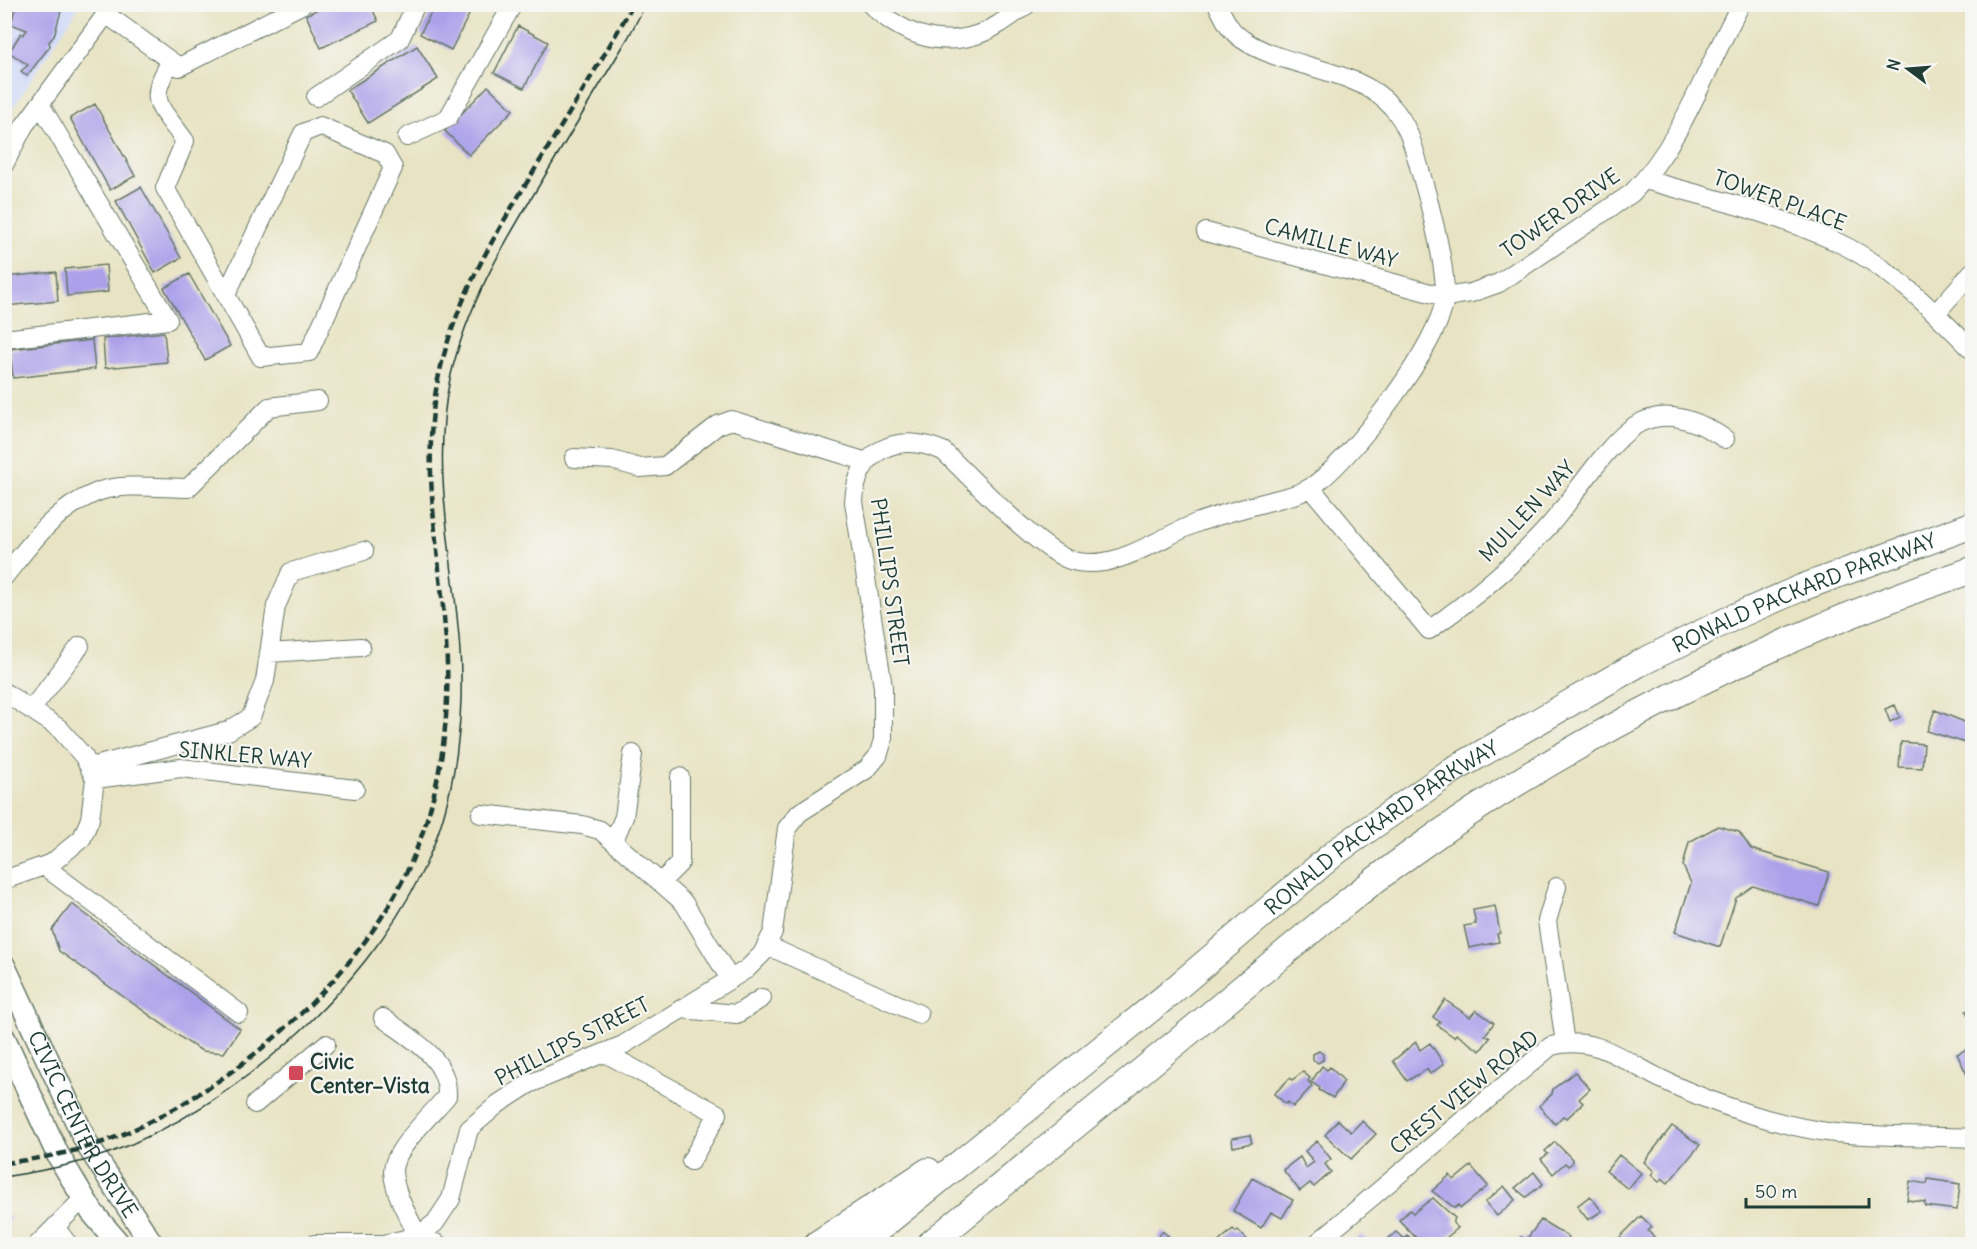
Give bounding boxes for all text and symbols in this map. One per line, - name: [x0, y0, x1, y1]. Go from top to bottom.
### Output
- north arrow: [1878, 39, 1938, 99]
- text: N: [1882, 57, 1905, 73]
- street label: TOWER DRIVE: [1495, 162, 1625, 264]
- street label: TOWER PLACE: [1710, 163, 1850, 237]
- street label: CAMILLE WAY: [1262, 212, 1401, 274]
- street label: MULLEN WAY: [1473, 454, 1581, 567]
- street label: PHILLIPS STREET: [865, 496, 915, 668]
- street label: RONALD PACKARD PARKWAY: [1668, 526, 1940, 659]
- street label: RONALD PACKARD PARKWAY: [1259, 733, 1503, 921]
- street label: SINKLER WAY: [177, 736, 313, 774]
- street label: PHILLIPS STREET: [490, 990, 654, 1092]
- street label: CREST VIEW ROAD: [1384, 1024, 1544, 1160]
- street label: CIVIC CENTER DRIVE: [22, 1026, 145, 1223]
- place label: Civic Center–Vista: [310, 1048, 430, 1099]
- marker: Civic Center–Vista: [287, 1064, 305, 1082]
- scale bar: [1746, 1171, 1869, 1209]
- text: 50 m: [1755, 1180, 1797, 1203]

